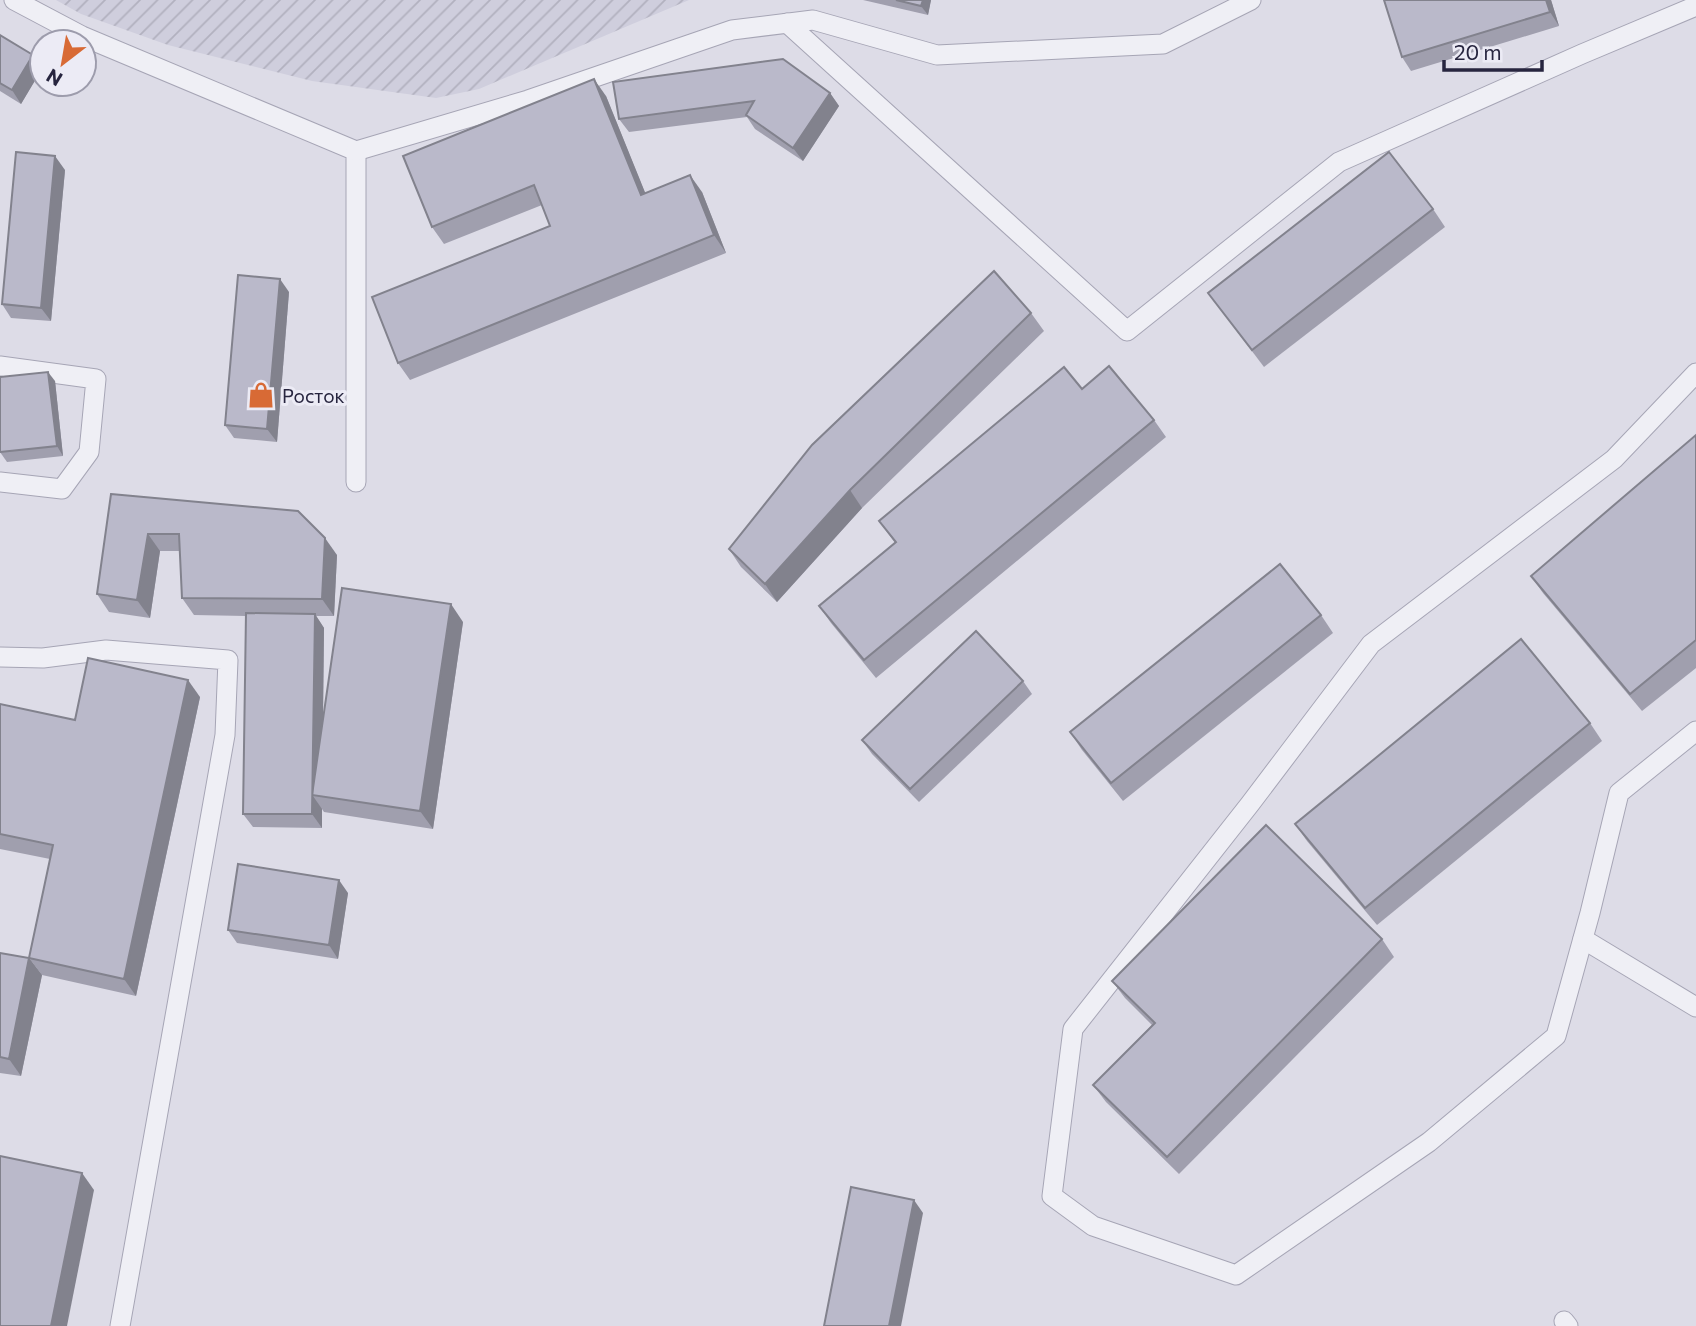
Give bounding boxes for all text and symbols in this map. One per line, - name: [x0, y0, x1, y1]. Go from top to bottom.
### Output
- north arrow: [28, 28, 98, 98]
- scale bar: [1444, 28, 1542, 72]
- text: 20 m: [1454, 39, 1502, 64]
- text: N: [42, 64, 66, 92]
- shop icon: Росток: [246, 380, 276, 410]
- place label: Росток: [282, 384, 345, 407]

